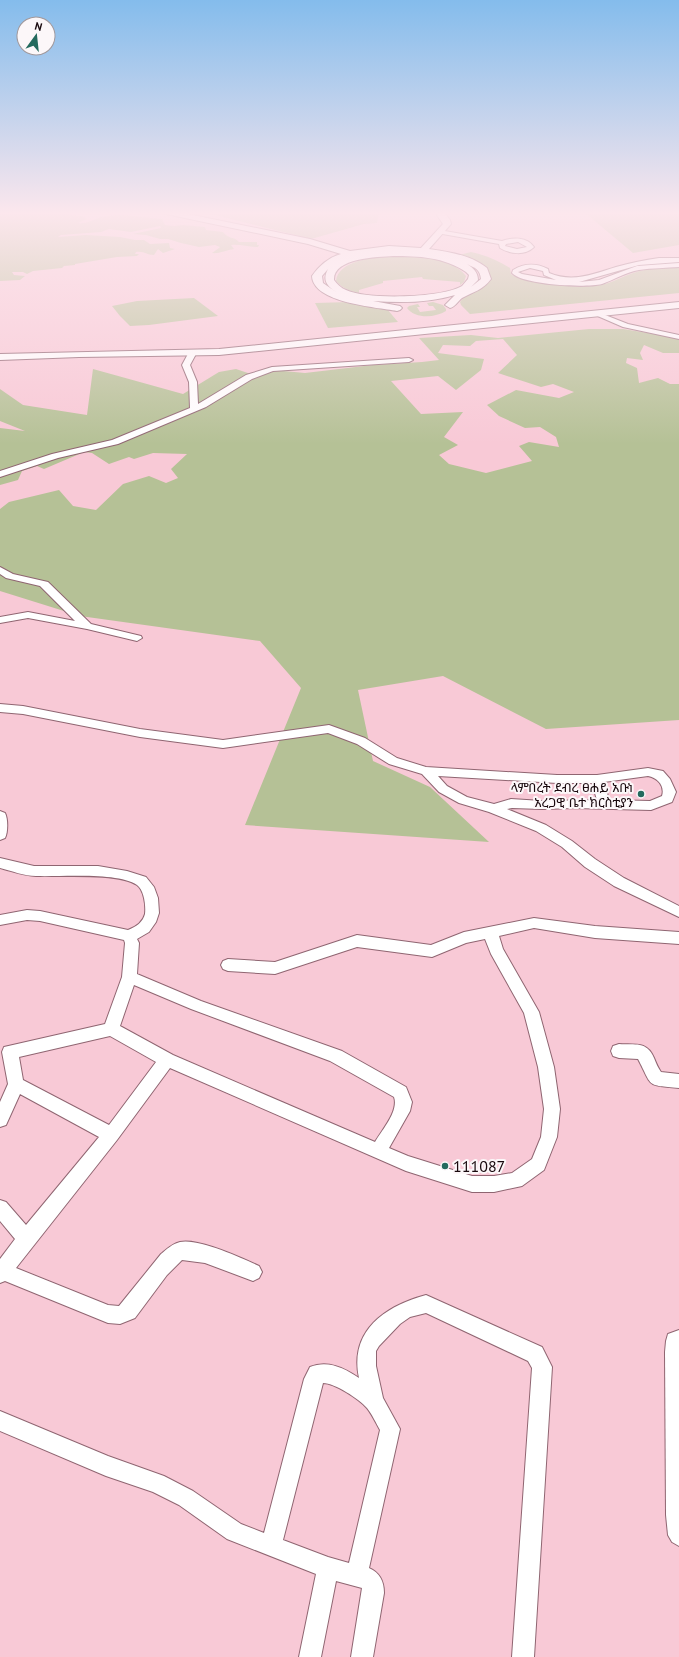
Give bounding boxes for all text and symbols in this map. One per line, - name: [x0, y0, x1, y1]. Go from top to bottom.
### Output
- north arrow: [16, 16, 56, 56]
- text: N: [33, 19, 44, 34]
- place label: ላምበረት ደብረ ፀሐይ አቡነ አረጋዊ ቤተ ክርስቲያን: [511, 779, 634, 811]
- marker: ላምበረት ደብረ ፀሐይ አቡነ አረጋዊ ቤተ ክርስቲያን: [636, 789, 646, 799]
- place label: 111087: [453, 1156, 505, 1176]
- marker: 111087: [440, 1161, 450, 1171]

